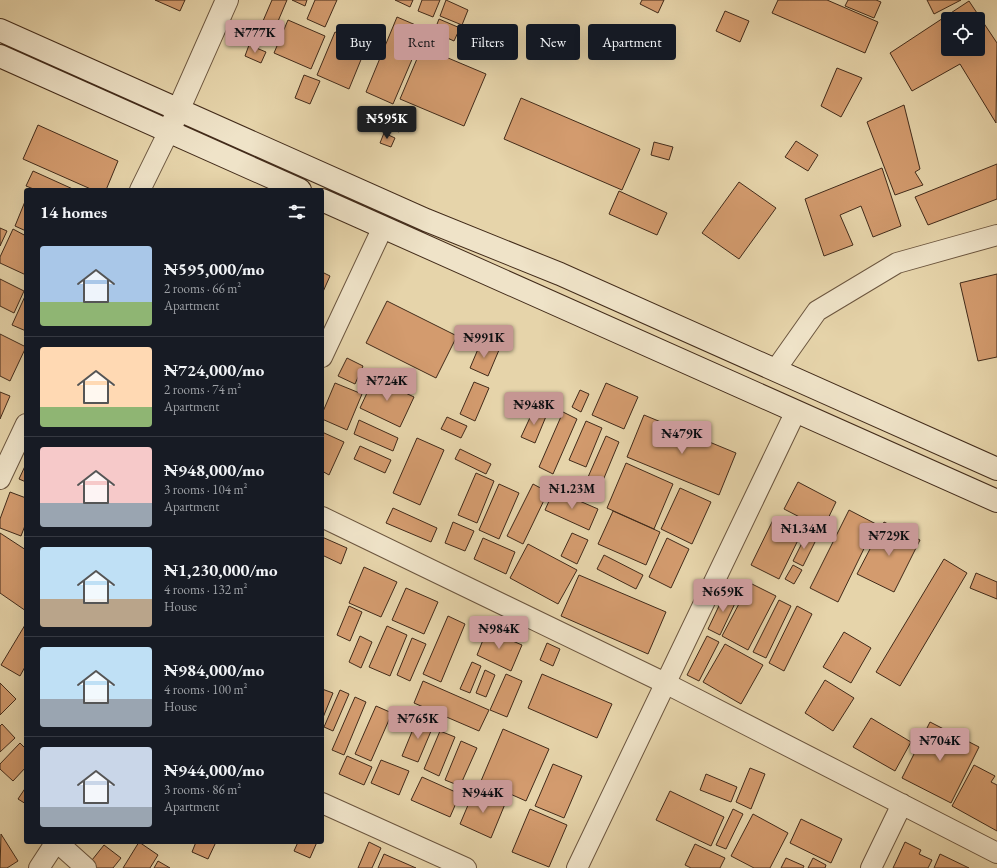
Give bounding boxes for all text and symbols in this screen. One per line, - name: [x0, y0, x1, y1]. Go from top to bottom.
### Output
- map controls: [941, 12, 985, 56]
- button: locate: [941, 12, 985, 56]
- pin: ₦777K: [227, 20, 283, 54]
- text: ₦777K: [234, 24, 276, 41]
- chip: Buy: [336, 24, 386, 60]
- chip: Rent: [394, 24, 449, 60]
- chip: Filters: [457, 24, 518, 60]
- chip: New: [526, 24, 580, 60]
- chip: Apartment: [588, 24, 676, 60]
- pin: ₦595K: [359, 106, 415, 140]
- text: ₦595K: [366, 110, 408, 127]
- text: 14 homes: [40, 201, 107, 223]
- icon: filters: [286, 201, 308, 223]
- text: ₦595,000/mo: [164, 258, 264, 280]
- icon: home: [72, 262, 120, 310]
- text: 2 rooms · 66 m²: [164, 280, 241, 297]
- text: Apartment: [164, 297, 219, 314]
- pin: ₦991K: [456, 325, 512, 359]
- text: ₦991K: [463, 329, 505, 346]
- text: ₦724,000/mo: [164, 359, 264, 381]
- icon: home: [72, 363, 120, 411]
- pin: ₦724K: [359, 368, 415, 402]
- text: ₦724K: [366, 372, 408, 389]
- text: 2 rooms · 74 m²: [164, 381, 241, 398]
- pin: ₦948K: [506, 392, 562, 426]
- text: ₦948K: [513, 396, 555, 413]
- text: Apartment: [164, 398, 219, 415]
- pin: ₦479K: [654, 421, 710, 455]
- text: ₦479K: [661, 425, 703, 442]
- text: ₦948,000/mo: [164, 459, 264, 481]
- icon: home: [72, 463, 120, 511]
- pin: ₦1.23M: [539, 476, 605, 510]
- text: ₦1.23M: [549, 480, 595, 497]
- text: 3 rooms · 104 m²: [164, 481, 248, 498]
- text: Apartment: [164, 498, 219, 515]
- pin: ₦1.34M: [771, 516, 837, 550]
- text: ₦1.34M: [781, 520, 827, 537]
- pin: ₦729K: [861, 523, 917, 557]
- text: ₦729K: [868, 527, 910, 544]
- text: ₦1,230,000/mo: [164, 559, 278, 581]
- icon: home: [72, 563, 120, 611]
- pin: ₦659K: [695, 579, 751, 613]
- text: 4 rooms · 132 m²: [164, 581, 248, 598]
- text: ₦659K: [702, 583, 744, 600]
- text: House: [164, 598, 197, 615]
- pin: ₦984K: [471, 616, 527, 650]
- text: ₦984K: [478, 620, 520, 637]
- text: ₦984,000/mo: [164, 659, 264, 681]
- icon: home: [72, 663, 120, 711]
- text: 4 rooms · 100 m²: [164, 681, 248, 698]
- text: House: [164, 698, 197, 715]
- pin: ₦765K: [390, 706, 446, 740]
- text: ₦765K: [397, 710, 439, 727]
- pin: ₦704K: [912, 728, 968, 762]
- text: ₦704K: [919, 732, 961, 749]
- text: ₦944,000/mo: [164, 759, 264, 781]
- icon: home: [72, 763, 120, 811]
- pin: ₦944K: [455, 780, 511, 814]
- text: 3 rooms · 86 m²: [164, 781, 241, 798]
- text: ₦944K: [462, 784, 504, 801]
- text: Apartment: [164, 798, 219, 815]

